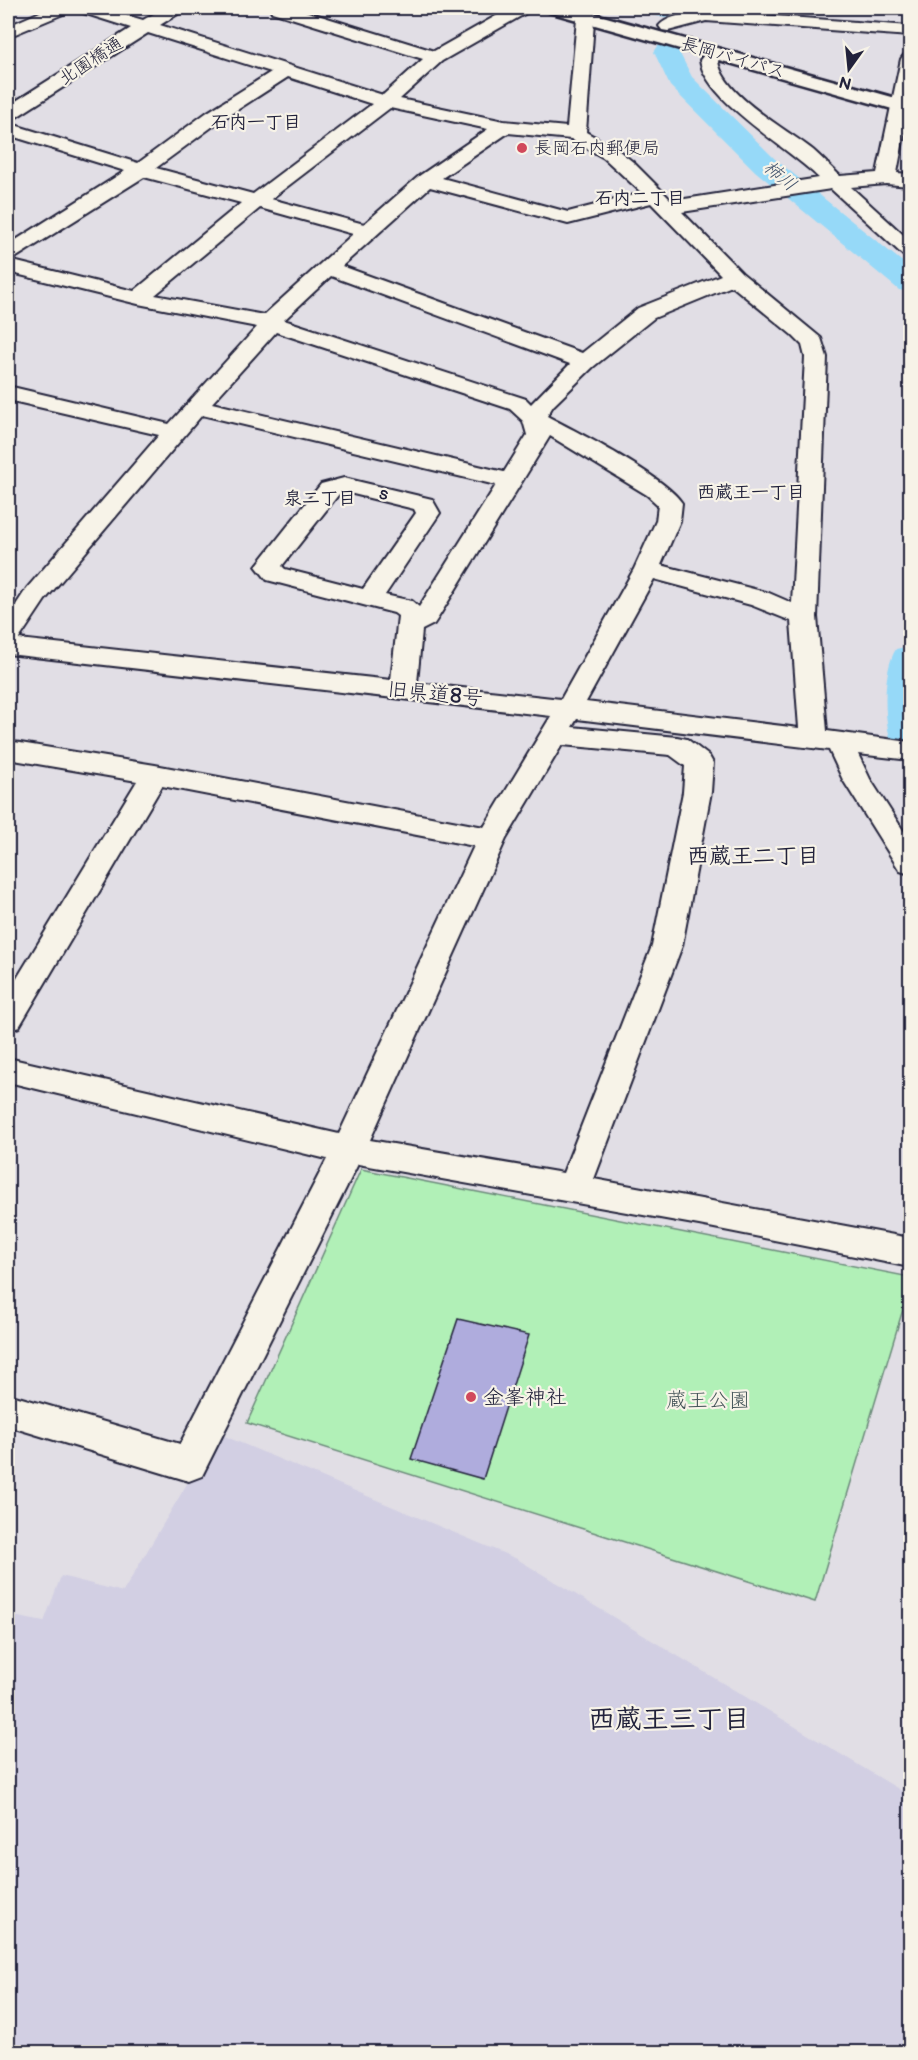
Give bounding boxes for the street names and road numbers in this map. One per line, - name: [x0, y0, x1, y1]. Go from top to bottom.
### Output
- street label: 北園橋通: [55, 33, 127, 89]
- street label: 長岡バイパス: [678, 33, 788, 83]
- street label: s: [377, 483, 391, 505]
- street label: 旧県道8号: [386, 677, 484, 711]

